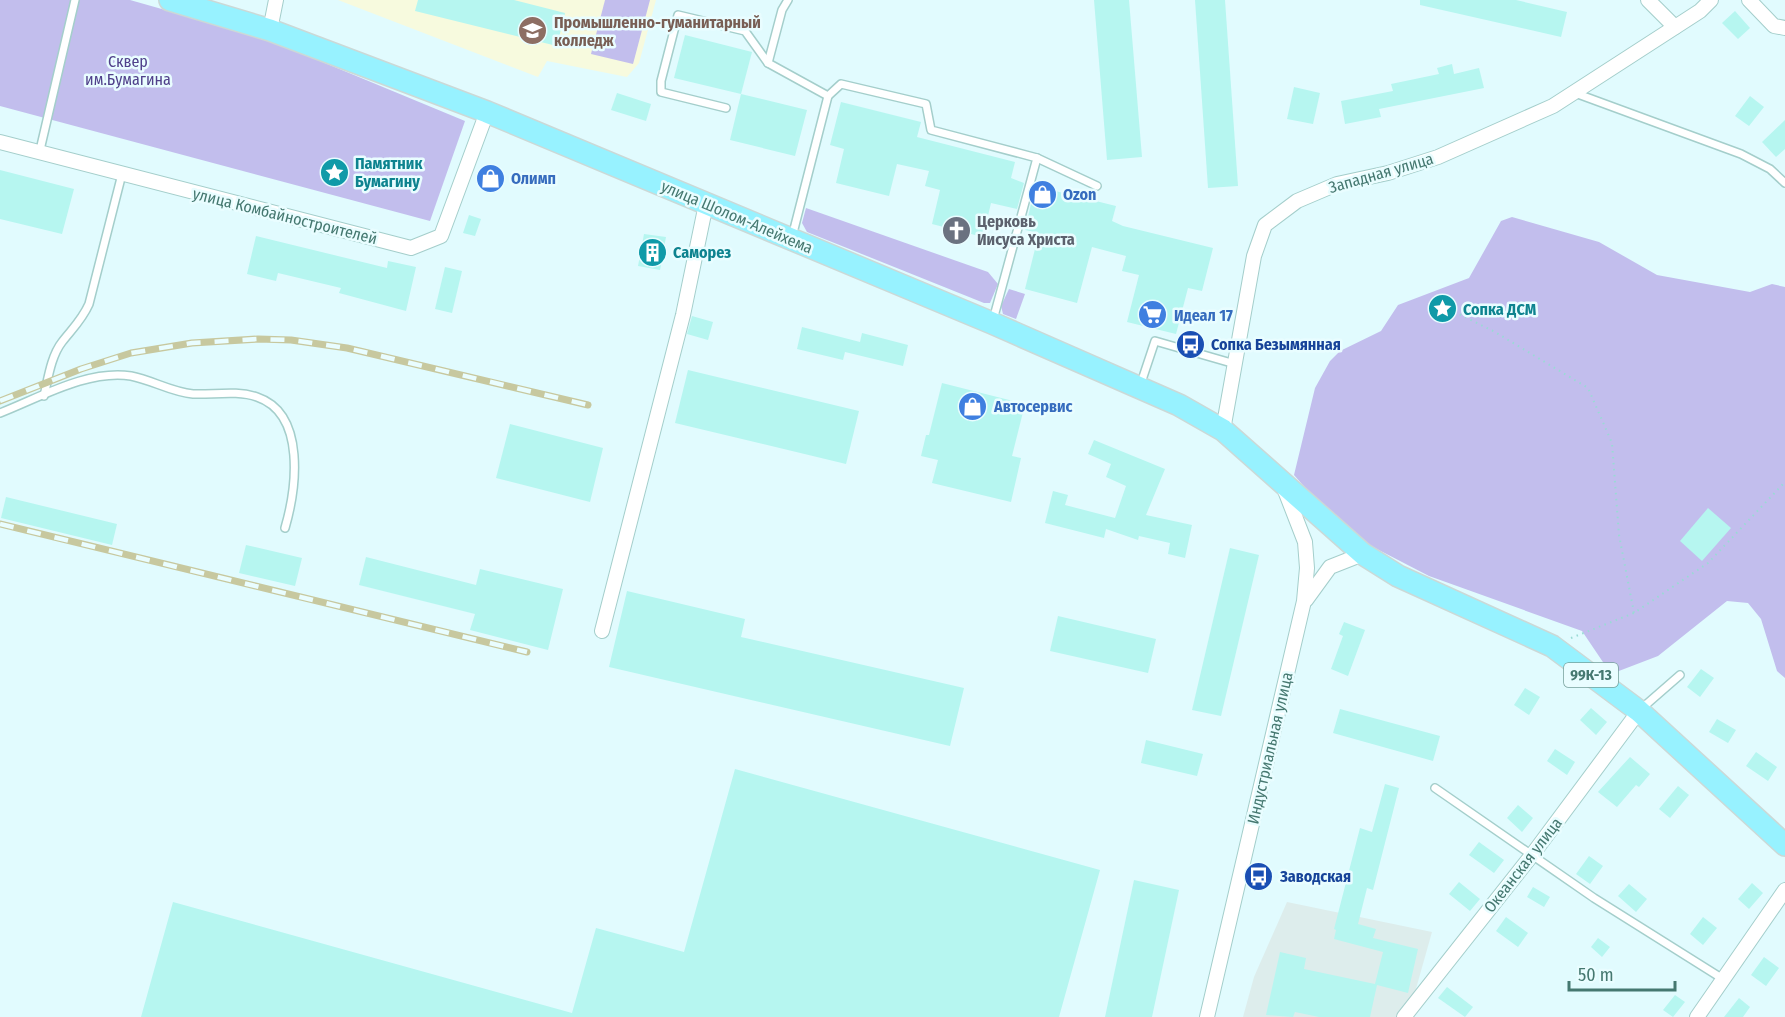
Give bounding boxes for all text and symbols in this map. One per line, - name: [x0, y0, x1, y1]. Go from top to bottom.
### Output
- place label: Промышленно-гуманитарный колледж: [554, 13, 761, 50]
- school or university icon: Промышленно-гуманитарный колледж: [517, 15, 549, 47]
- park label: Сквер им.Бумагина: [85, 52, 171, 89]
- street label: Западная улица: [1326, 149, 1436, 197]
- place label: Памятник Бумагину: [355, 154, 423, 191]
- place icon: Памятник Бумагину: [318, 156, 350, 188]
- shop icon: Олимп: [474, 162, 506, 194]
- place label: Олимп: [511, 169, 556, 188]
- street label: улица Шолом-Алейхема: [658, 176, 816, 258]
- shop icon: Ozon: [1026, 178, 1058, 210]
- street label: улица Комбайностроителей: [191, 184, 379, 248]
- place label: Ozon: [1063, 185, 1096, 204]
- place label: Церковь Иисуса Христа: [977, 212, 1075, 249]
- church icon: Церковь Иисуса Христа: [940, 214, 972, 246]
- building icon: Саморез: [636, 236, 668, 268]
- place label: Саморез: [673, 243, 731, 262]
- place icon: Сопка ДСМ: [1426, 293, 1458, 325]
- supermarket icon: Идеал 17: [1137, 299, 1169, 331]
- place label: Сопка ДСМ: [1463, 300, 1537, 319]
- place label: Идеал 17: [1174, 306, 1233, 325]
- bus stop icon: Сопка Безымянная: [1174, 328, 1206, 360]
- place label: Сопка Безымянная: [1211, 335, 1341, 354]
- shop icon: Автосервис: [957, 390, 989, 422]
- place label: Автосервис: [993, 397, 1073, 416]
- road number: 99К-13: [1564, 663, 1618, 687]
- street label: Индустриальная улица: [1243, 670, 1297, 826]
- street label: Океанская улица: [1480, 814, 1566, 916]
- bus stop icon: Заводская: [1243, 860, 1275, 892]
- place label: Заводская: [1279, 867, 1351, 886]
- scale bar: [1569, 954, 1676, 992]
- text: 50 m: [1578, 964, 1614, 986]

